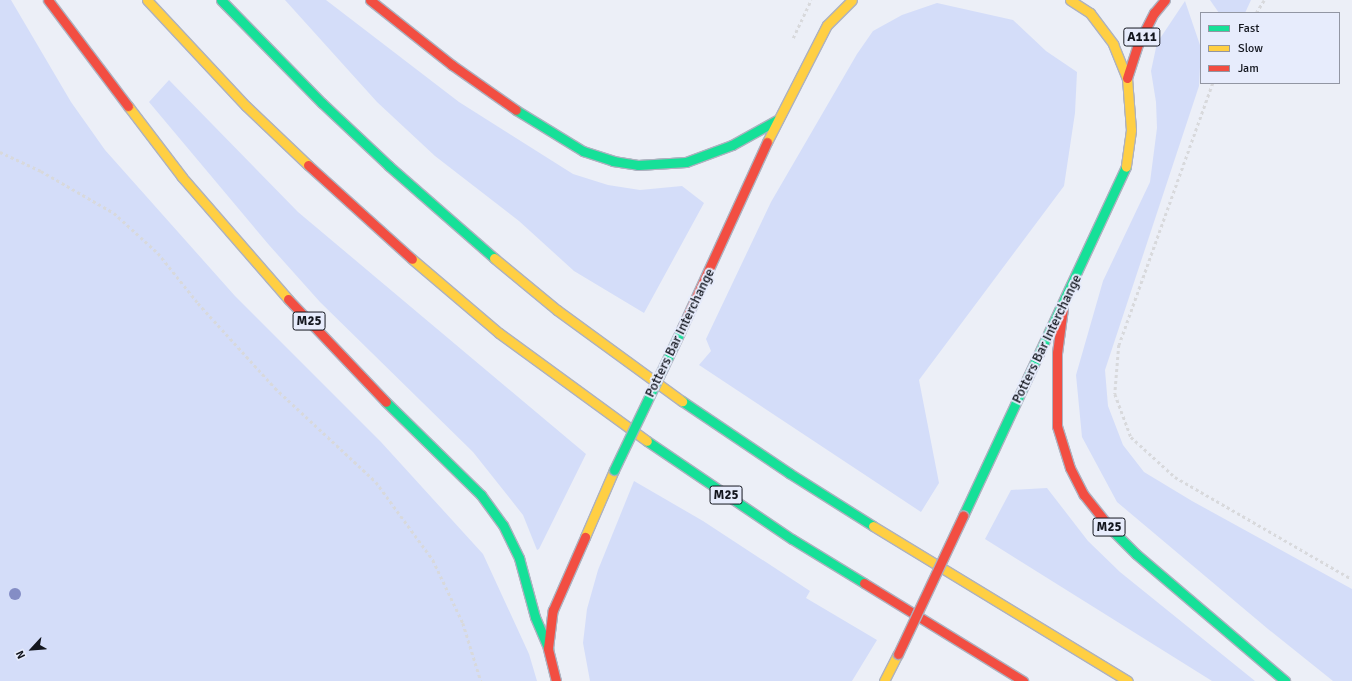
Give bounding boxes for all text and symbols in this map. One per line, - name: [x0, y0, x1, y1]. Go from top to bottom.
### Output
- legend: [1200, 12, 1340, 84]
- text: Fast: [1238, 21, 1259, 36]
- road number: A111: [1123, 26, 1161, 48]
- text: Slow: [1238, 41, 1263, 56]
- text: Jam: [1238, 61, 1259, 76]
- street label: Potters Bar Interchange: [641, 266, 719, 400]
- street label: Potters Bar Interchange: [1008, 272, 1086, 406]
- road number: M25: [292, 310, 326, 332]
- road number: M25: [709, 484, 743, 506]
- road number: M25: [1092, 516, 1126, 538]
- north arrow: [12, 629, 52, 669]
- text: N: [13, 648, 28, 661]

